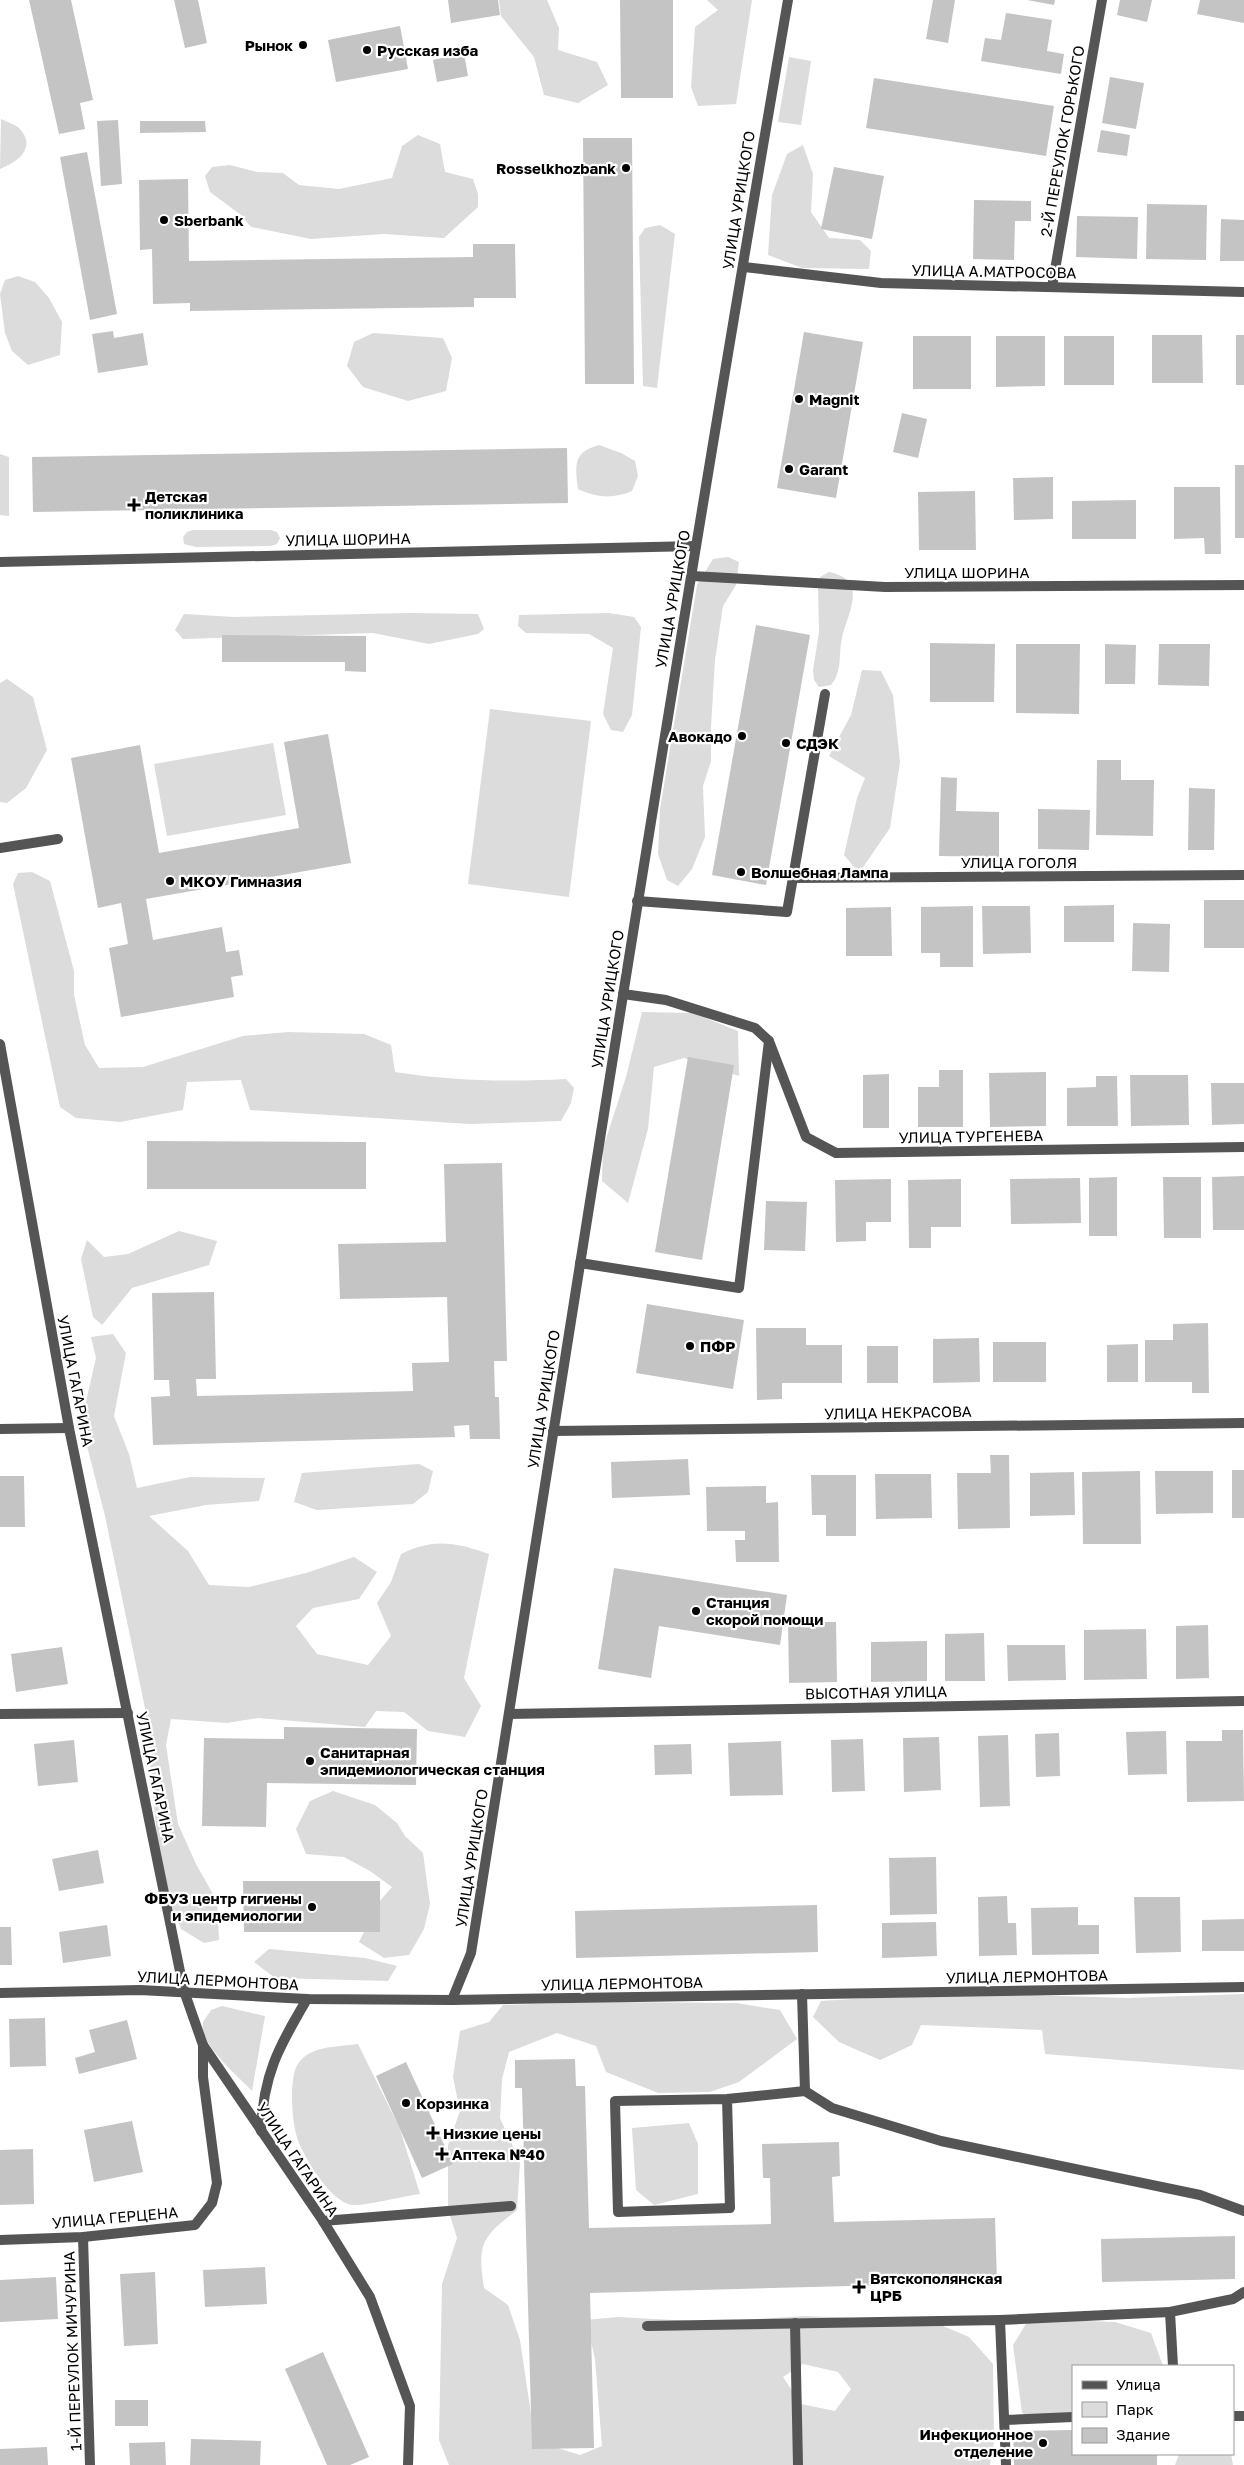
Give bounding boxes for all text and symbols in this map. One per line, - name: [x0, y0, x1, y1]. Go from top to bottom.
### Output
- place label: Рынок: [245, 36, 293, 54]
- marker: Рынок: [297, 39, 309, 51]
- place label: Русская изба: [377, 41, 479, 59]
- marker: Русская изба: [361, 44, 373, 56]
- street label: 2-Й ПЕРЕУЛОК ГОРЬКОГО: [1036, 44, 1088, 238]
- street label: УЛИЦА УРИЦКОГО: [718, 129, 758, 271]
- place label: Rosselkhozbank: [496, 159, 616, 177]
- marker: Rosselkhozbank: [620, 162, 632, 174]
- place label: Sberbank: [174, 211, 244, 229]
- marker: Sberbank: [158, 214, 170, 226]
- street label: УЛИЦА А.МАТРОСОВА: [911, 261, 1077, 281]
- place label: Magnit: [809, 390, 859, 408]
- marker: Magnit: [793, 393, 805, 405]
- place label: Garant: [799, 460, 848, 478]
- marker: Garant: [783, 463, 795, 475]
- place label: Детская поликлиника: [145, 487, 244, 522]
- marker: Детская поликлиника: [127, 498, 141, 512]
- street label: УЛИЦА УРИЦКОГО: [651, 528, 693, 670]
- street label: УЛИЦА ШОРИНА: [285, 529, 411, 549]
- street label: УЛИЦА ШОРИНА: [904, 563, 1030, 581]
- place label: Авокадо: [668, 727, 732, 745]
- marker: Авокадо: [736, 730, 748, 742]
- place label: СДЭК: [796, 734, 839, 752]
- marker: СДЭК: [780, 737, 792, 749]
- street label: УЛИЦА ГОГОЛЯ: [961, 853, 1077, 871]
- place label: Волшебная Лампа: [751, 863, 889, 881]
- marker: Волшебная Лампа: [735, 866, 747, 878]
- place label: МКОУ Гимназия: [180, 872, 302, 890]
- marker: МКОУ Гимназия: [164, 875, 176, 887]
- street label: УЛИЦА УРИЦКОГО: [587, 928, 627, 1070]
- street label: УЛИЦА ТУРГЕНЕВА: [899, 1126, 1043, 1146]
- street label: УЛИЦА ГАГАРИНА: [54, 1314, 98, 1448]
- street label: УЛИЦА УРИЦКОГО: [523, 1328, 563, 1470]
- place label: ПФР: [700, 1337, 735, 1355]
- marker: ПФР: [684, 1340, 696, 1352]
- street label: УЛИЦА НЕКРАСОВА: [824, 1402, 972, 1422]
- place label: Станция скорой помощи: [706, 1593, 823, 1628]
- marker: Станция скорой помощи: [690, 1605, 702, 1617]
- street label: ВЫСОТНАЯ УЛИЦА: [805, 1682, 947, 1702]
- street label: УЛИЦА ГАГАРИНА: [133, 1710, 179, 1844]
- place label: Санитарная эпидемиологическая станция: [320, 1743, 545, 1778]
- marker: Санитарная эпидемиологическая станция: [304, 1755, 316, 1767]
- street label: УЛИЦА УРИЦКОГО: [451, 1787, 491, 1929]
- place label: ФБУЗ центр гигиены и эпидемиологии: [144, 1889, 302, 1924]
- marker: ФБУЗ центр гигиены и эпидемиологии: [306, 1901, 318, 1913]
- street label: УЛИЦА ЛЕРМОНТОВА: [946, 1966, 1108, 1986]
- street label: УЛИЦА ЛЕРМОНТОВА: [137, 1967, 299, 1993]
- street label: УЛИЦА ЛЕРМОНТОВА: [541, 1973, 703, 1993]
- place label: Корзинка: [416, 2094, 489, 2112]
- marker: Корзинка: [400, 2097, 412, 2109]
- street label: УЛИЦА ГАГАРИНА: [253, 2099, 343, 2219]
- place label: Низкие цены: [443, 2124, 541, 2142]
- marker: Низкие цены: [427, 2127, 439, 2139]
- place label: Аптека №40: [452, 2145, 545, 2163]
- marker: Аптека №40: [436, 2148, 448, 2160]
- street label: УЛИЦА ГЕРЦЕНА: [51, 2203, 179, 2231]
- street label: 1-Й ПЕРЕУЛОК МИЧУРИНА: [60, 2251, 84, 2451]
- place label: Вятскополянская ЦРБ: [870, 2269, 1002, 2304]
- marker: Вятскополянская ЦРБ: [852, 2280, 866, 2294]
- legend: [1072, 2365, 1234, 2455]
- text: Улица: [1116, 2375, 1161, 2393]
- text: Парк: [1116, 2400, 1154, 2418]
- place label: Инфекционное отделение: [920, 2425, 1033, 2460]
- text: Здание: [1116, 2425, 1170, 2443]
- marker: Инфекционное отделение: [1037, 2437, 1049, 2449]

